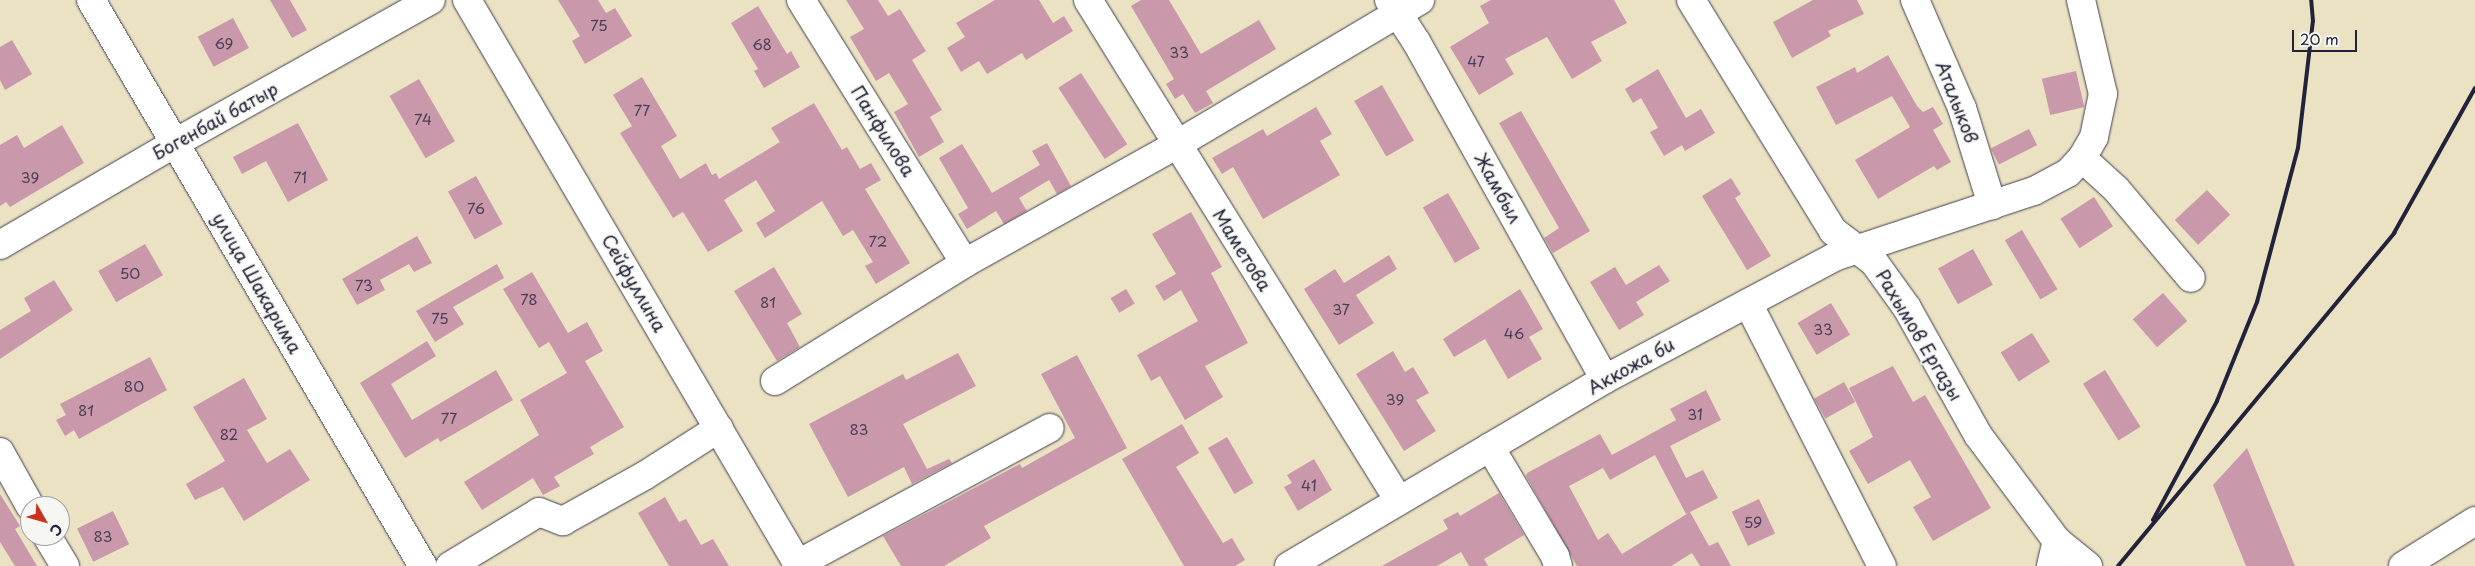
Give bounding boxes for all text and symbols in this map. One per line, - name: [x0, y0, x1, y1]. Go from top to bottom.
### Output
- house number: 75: [590, 16, 608, 34]
- scale bar: [2295, 20, 2360, 52]
- text: 20 m: [2300, 27, 2339, 50]
- house number: 69: [215, 34, 233, 52]
- house number: 68: [752, 35, 772, 53]
- house number: 33: [1169, 43, 1189, 61]
- house number: 47: [1467, 52, 1485, 70]
- street label: Аталыков: [1931, 58, 1983, 146]
- street label: Богенбай батыр: [148, 77, 282, 165]
- street label: Панфилова: [847, 82, 919, 180]
- house number: 77: [634, 101, 650, 119]
- house number: 74: [414, 110, 432, 128]
- street label: Жамбыл: [1470, 149, 1526, 227]
- house number: 39: [21, 168, 39, 186]
- house number: 71: [293, 168, 307, 186]
- house number: 76: [467, 199, 485, 217]
- street label: Маметова: [1208, 205, 1276, 295]
- street label: улица Шакарима: [208, 209, 306, 357]
- street label: Сейфуллина: [597, 230, 671, 336]
- house number: 72: [869, 232, 887, 250]
- house number: 50: [120, 264, 140, 282]
- street label: Рахымов Ергазы: [1871, 265, 1967, 405]
- house number: 73: [355, 276, 373, 294]
- house number: 78: [520, 290, 538, 308]
- house number: 81: [760, 293, 776, 311]
- house number: 37: [1332, 300, 1350, 318]
- house number: 75: [431, 309, 449, 327]
- house number: 33: [1813, 320, 1833, 338]
- house number: 46: [1504, 324, 1524, 342]
- street label: Аккожа би: [1583, 333, 1679, 399]
- house number: 80: [124, 377, 144, 395]
- house number: 39: [1386, 390, 1404, 408]
- house number: 81: [78, 401, 94, 419]
- house number: 31: [1687, 405, 1703, 423]
- house number: 77: [441, 409, 457, 427]
- house number: 83: [849, 420, 869, 438]
- house number: 82: [220, 425, 238, 443]
- house number: 41: [1301, 476, 1317, 494]
- north arrow: [20, 496, 70, 546]
- house number: 59: [1744, 513, 1762, 531]
- text: С: [45, 519, 68, 541]
- house number: 83: [93, 527, 113, 545]

